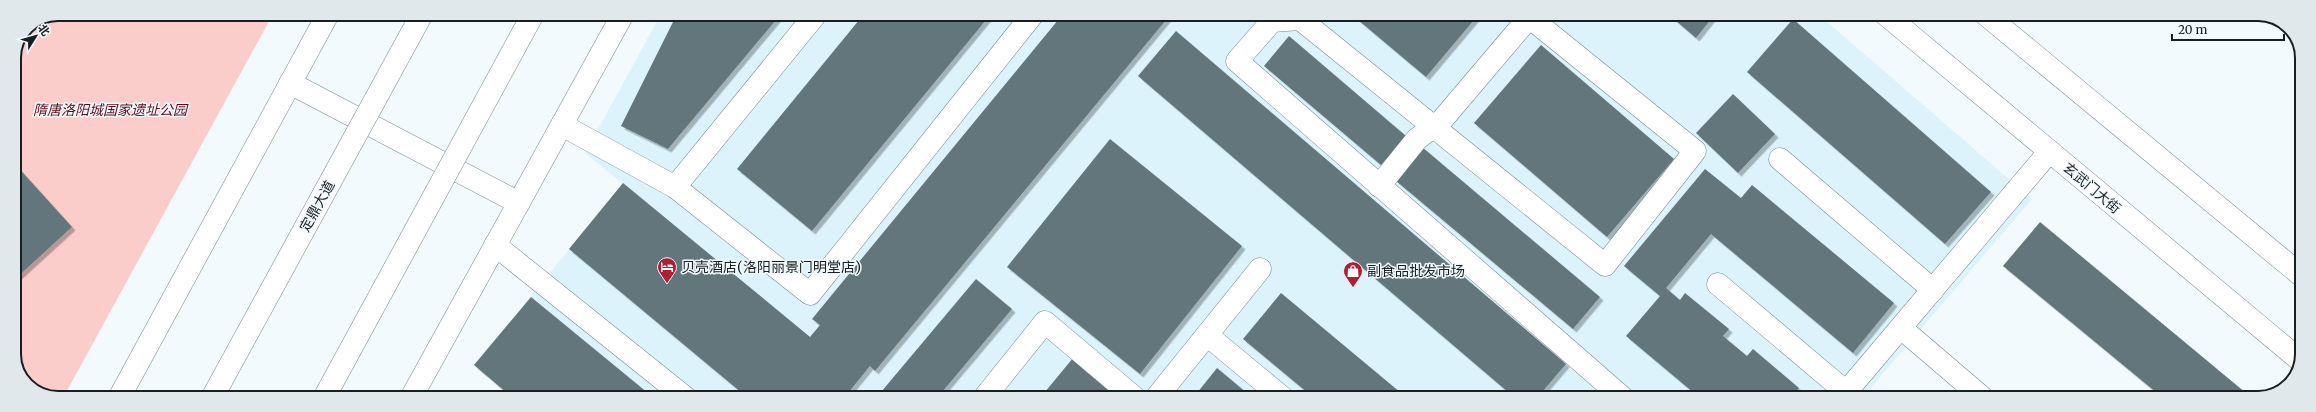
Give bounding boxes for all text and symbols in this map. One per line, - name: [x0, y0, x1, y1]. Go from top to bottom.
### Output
- north arrow: [16, 16, 56, 56]
- scale bar: [2172, 16, 2284, 42]
- text: 北: [35, 21, 53, 39]
- text: 20 m: [2178, 22, 2207, 37]
- park label: 隋唐洛阳城国家遗址公园: [33, 101, 189, 119]
- street label: 玄武门大街: [2059, 159, 2125, 217]
- street label: 定鼎大道: [296, 177, 338, 235]
- hotel icon: 贝壳酒店(洛阳丽景门明堂店): [656, 256, 678, 284]
- place label: 贝壳酒店(洛阳丽景门明堂店): [681, 258, 861, 276]
- shop icon: 副食品批发市场: [1342, 260, 1364, 288]
- place label: 副食品批发市场: [1367, 262, 1465, 280]

